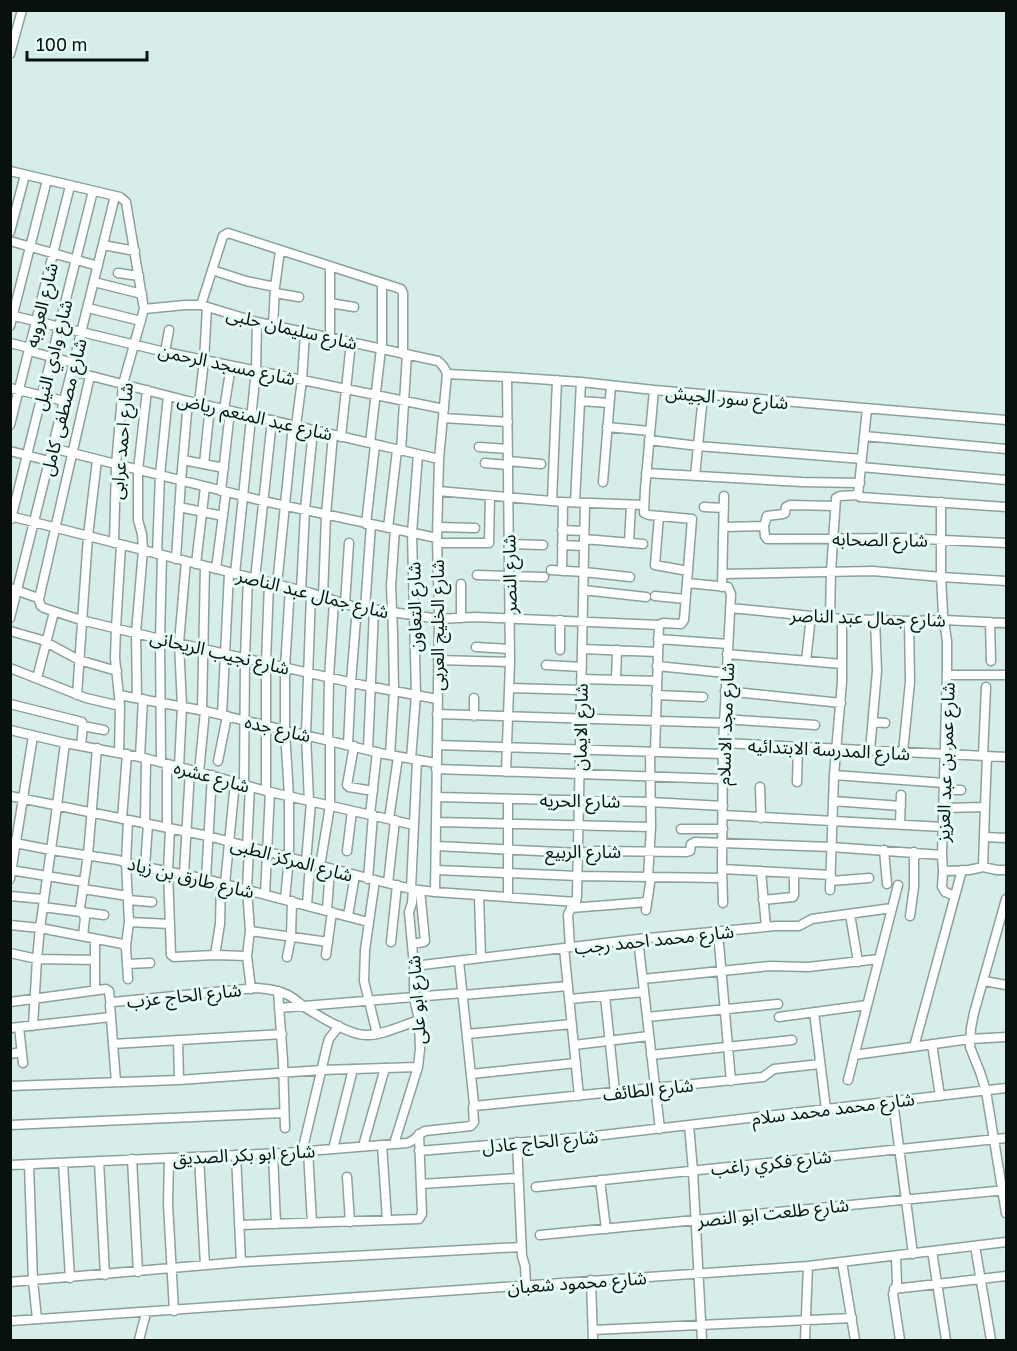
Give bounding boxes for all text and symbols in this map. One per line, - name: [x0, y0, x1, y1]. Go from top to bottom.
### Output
- scale bar: [27, 24, 147, 62]
- text: 100 m: [36, 33, 87, 55]
- street label: شارع العروبه: [20, 260, 66, 351]
- street label: شارع وادي النيل: [28, 297, 80, 414]
- street label: شارع سليمان حلبى: [223, 302, 360, 358]
- street label: شارع مصطفى كامل: [35, 336, 95, 479]
- street label: شارع مسجد الرحمن: [156, 339, 297, 393]
- street label: شارع سور الجيش: [664, 381, 789, 417]
- street label: شارع احمد عرابى: [105, 382, 141, 501]
- street label: شارع عبد المنعم رياض: [174, 387, 335, 448]
- street label: شارع الصحابه: [832, 527, 928, 555]
- street label: شارع النصر: [497, 534, 525, 615]
- street label: شارع الخليج العربى: [426, 559, 452, 691]
- street label: شارع التعاون: [402, 562, 430, 652]
- street label: شارع جمال عبد الناصر: [233, 563, 391, 626]
- street label: شارع جمال عبد الناصر: [789, 603, 946, 635]
- street label: شارع نجيب الريحانى: [147, 625, 292, 683]
- street label: شارع مجد الاسلام: [712, 662, 742, 786]
- street label: شارع عمر بن عبد العزيز: [931, 682, 963, 843]
- street label: شارع الايمان: [568, 683, 596, 771]
- street label: شارع جده: [242, 710, 313, 750]
- street label: شارع المدرسة الابتدائيه: [747, 734, 911, 768]
- street label: شارع عشره: [171, 755, 252, 801]
- street label: شارع الحريه: [539, 788, 621, 816]
- street label: شارع المركز الطبى: [227, 832, 355, 890]
- street label: شارع الربيع: [545, 840, 621, 866]
- street label: شارع طارق بن زياد: [125, 852, 256, 906]
- street label: شارع محمد احمد رجب: [573, 920, 735, 962]
- street label: شارع ابو على: [402, 954, 434, 1045]
- street label: شارع الحاج عزب: [126, 978, 243, 1016]
- street label: شارع الطائف: [602, 1073, 695, 1109]
- street label: شارع محمد محمد سلام: [750, 1087, 916, 1133]
- street label: شارع الحاج عادل: [481, 1125, 599, 1161]
- street label: شارع ابو بكر الصديق: [172, 1139, 316, 1173]
- street label: شارع فكري راغب: [710, 1145, 833, 1183]
- street label: شارع طلعت ابو النصر: [695, 1193, 850, 1235]
- street label: شارع محمود شعبان: [507, 1266, 648, 1302]

